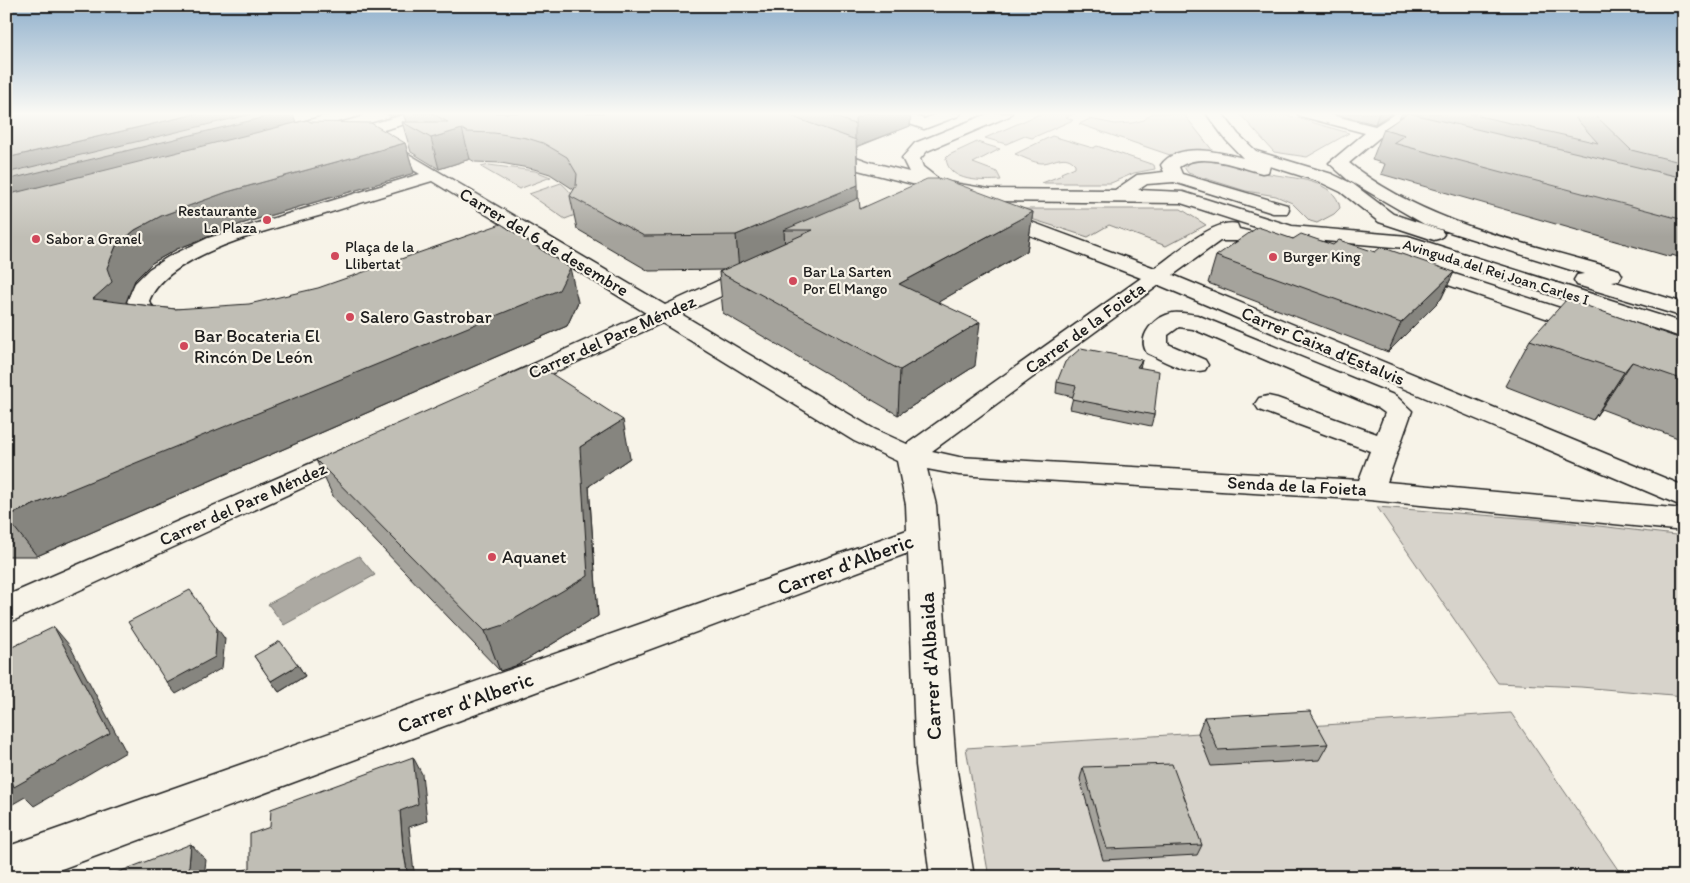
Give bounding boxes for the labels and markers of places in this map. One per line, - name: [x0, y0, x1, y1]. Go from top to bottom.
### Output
- place label: Restaurante La Plaza: [178, 202, 257, 237]
- marker: Restaurante La Plaza: [261, 214, 273, 226]
- place label: Sabor a Granel: [46, 230, 143, 248]
- marker: Sabor a Granel: [30, 233, 42, 245]
- place label: Plaça de la Llibertat: [345, 238, 414, 273]
- place label: Burger King: [1283, 248, 1361, 266]
- marker: Plaça de la Llibertat: [329, 250, 341, 262]
- marker: Burger King: [1267, 251, 1279, 263]
- place label: Bar La Sarten Por El Mango: [803, 263, 892, 298]
- marker: Bar La Sarten Por El Mango: [787, 275, 799, 287]
- place label: Salero Gastrobar: [360, 306, 492, 328]
- marker: Salero Gastrobar: [344, 311, 356, 323]
- place label: Bar Bocateria El Rincón De León: [194, 325, 320, 368]
- marker: Bar Bocateria El Rincón De León: [178, 340, 190, 352]
- place label: Aquanet: [502, 546, 567, 568]
- marker: Aquanet: [486, 551, 498, 563]

